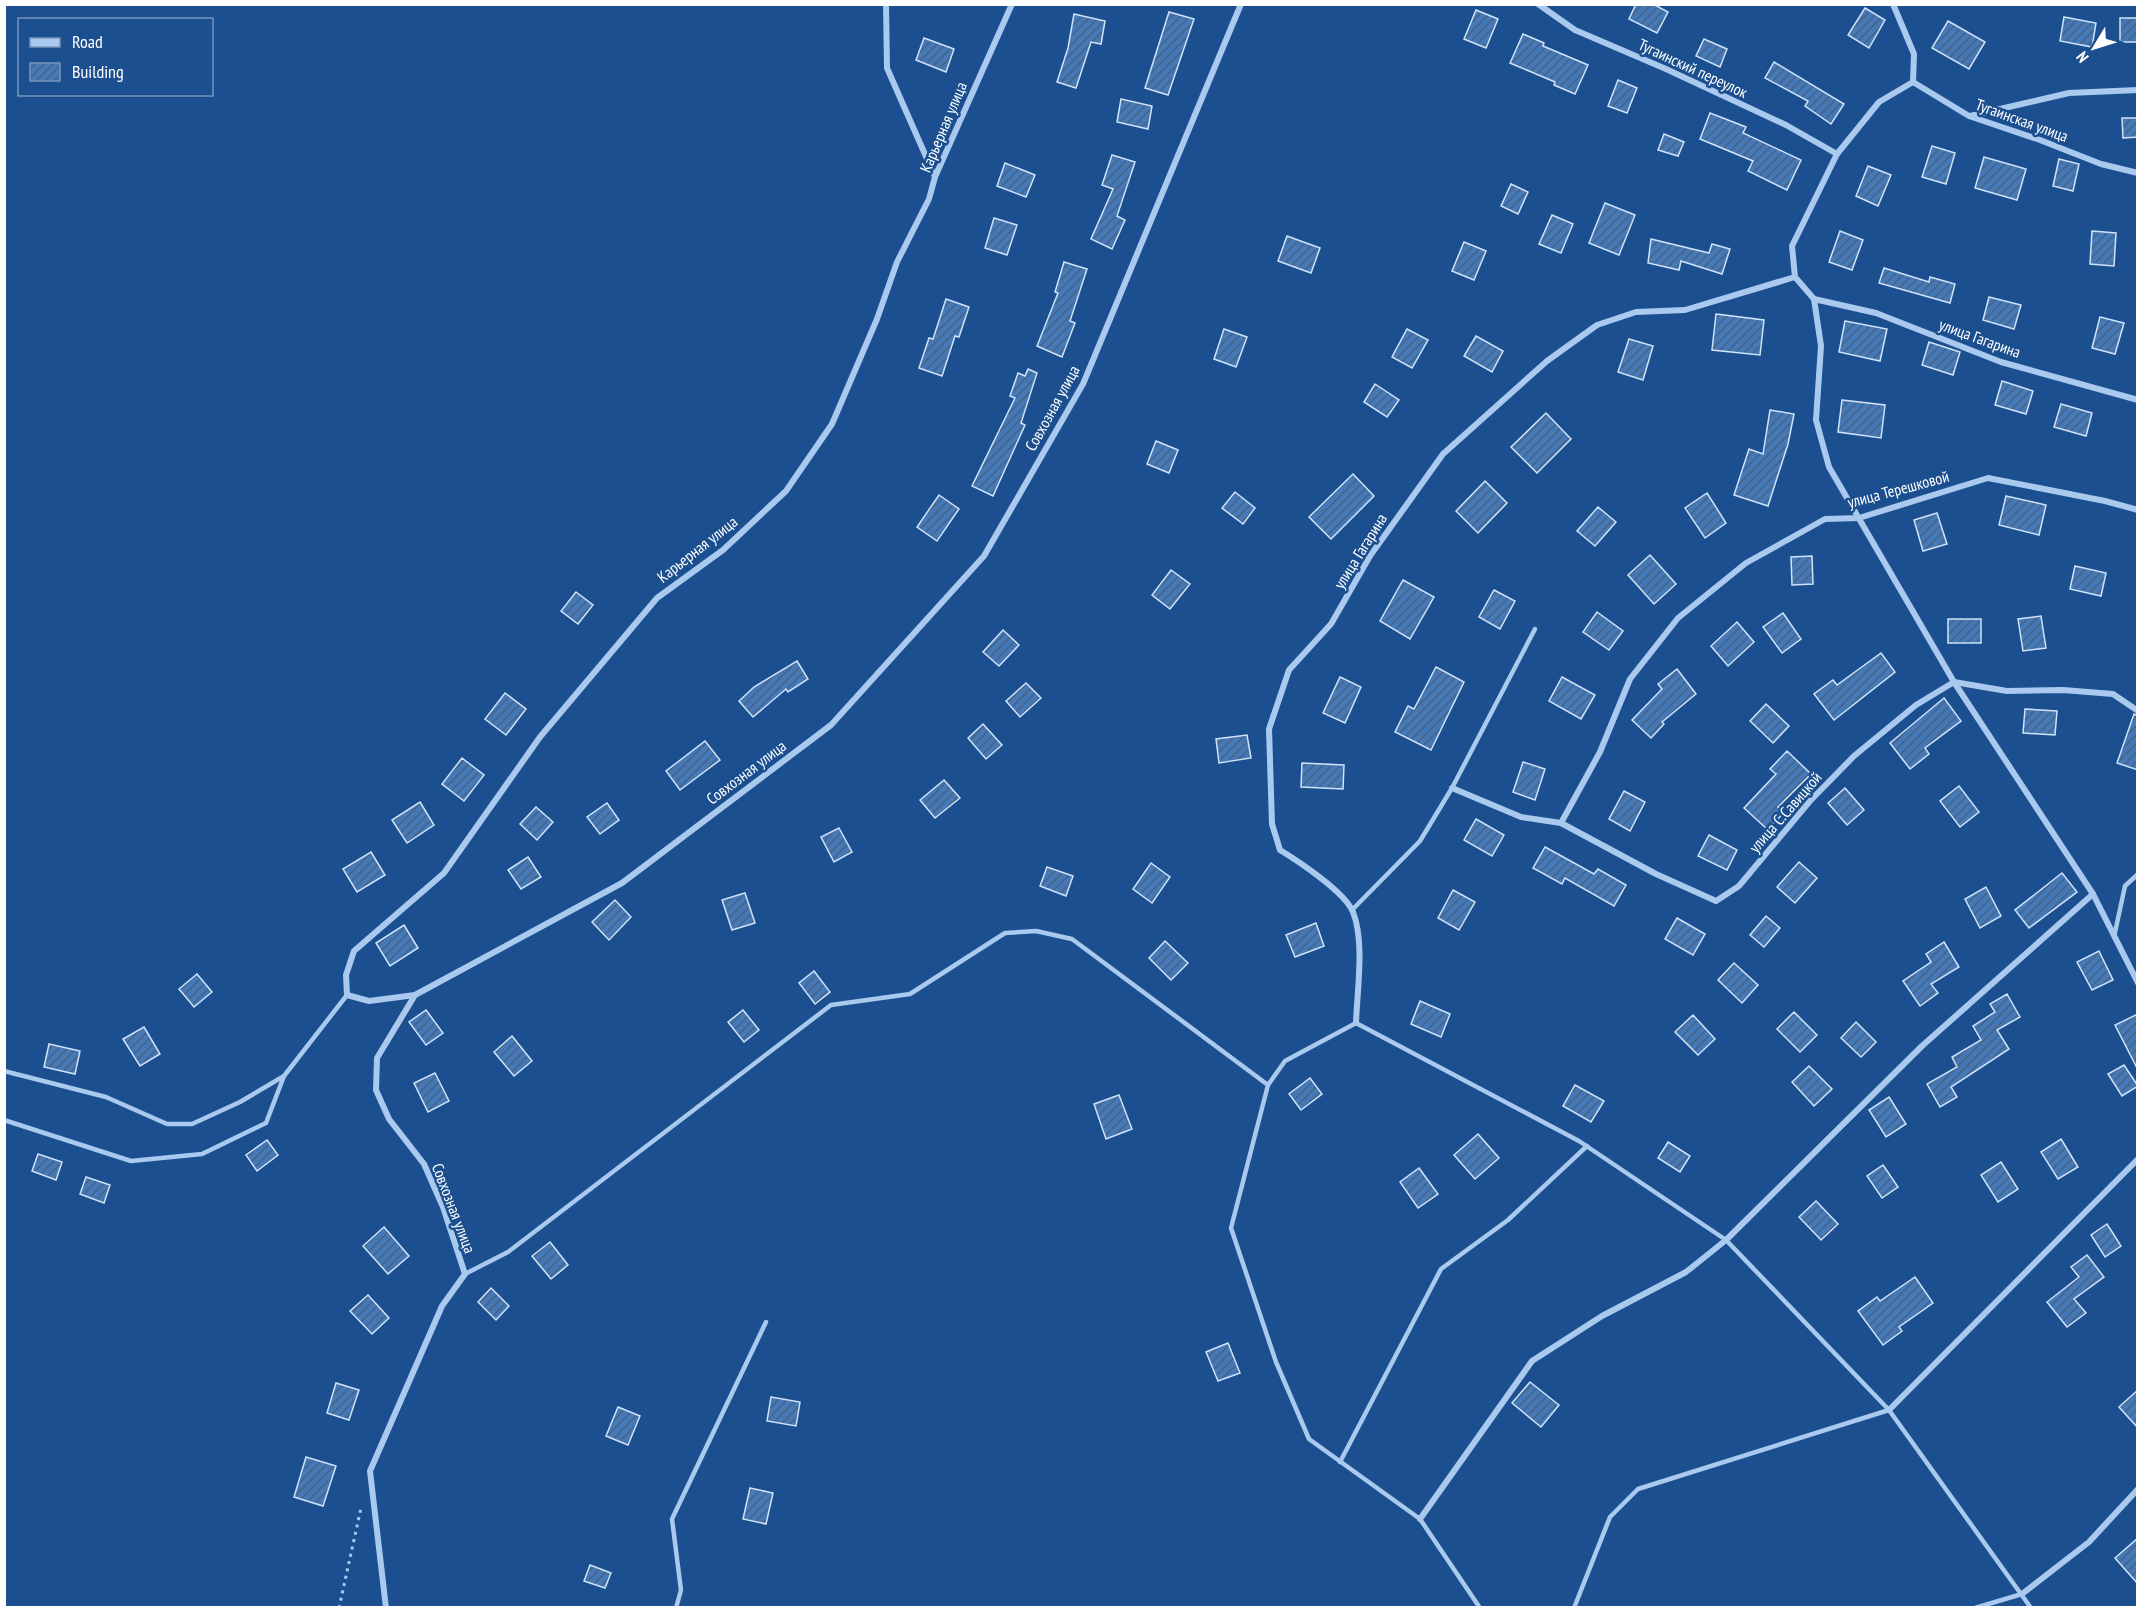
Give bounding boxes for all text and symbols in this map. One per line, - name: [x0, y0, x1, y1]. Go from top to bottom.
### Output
- legend: [18, 18, 213, 96]
- north arrow: [2064, 18, 2124, 78]
- text: Road: [72, 30, 103, 53]
- street label: Тугаинский переулок: [1635, 34, 1752, 102]
- text: N: [2072, 48, 2093, 67]
- text: Building: [72, 60, 124, 83]
- street label: Карьерная улица: [915, 79, 971, 175]
- street label: Тугаинская улица: [1973, 94, 2071, 146]
- street label: улица Гагарина: [1936, 314, 2024, 362]
- street label: Совхозная улица: [1020, 362, 1084, 454]
- street label: улица Терешковой: [1845, 466, 1951, 512]
- street label: улица Гагарина: [1329, 510, 1391, 592]
- street label: Карьерная улица: [653, 511, 741, 587]
- street label: Совхозная улица: [702, 735, 790, 809]
- street label: улица С.Савицкой: [1744, 767, 1826, 857]
- street label: Совхозная улица: [428, 1160, 480, 1256]

